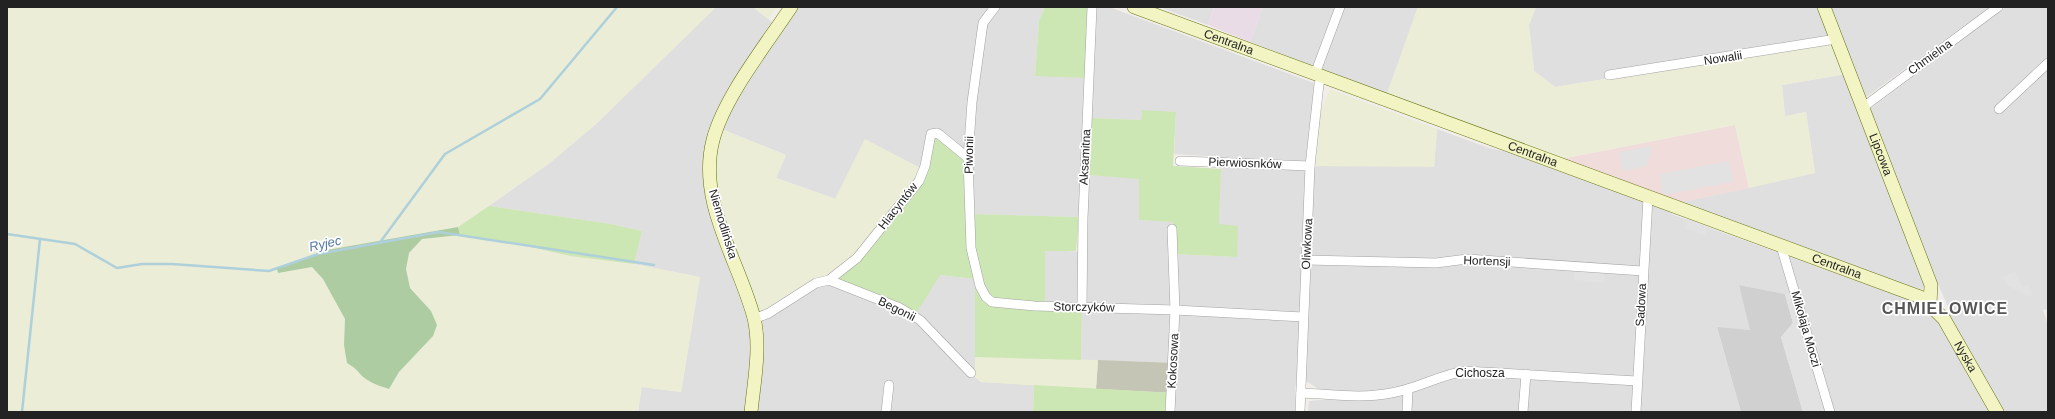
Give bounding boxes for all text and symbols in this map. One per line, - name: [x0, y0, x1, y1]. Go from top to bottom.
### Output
- street label: Centralna: [1202, 26, 1256, 58]
- street label: Chmielna: [1905, 36, 1955, 78]
- street label: Nowalii: [1703, 48, 1743, 68]
- street label: Aksamitna: [1077, 128, 1093, 185]
- street label: Lipcowa: [1866, 131, 1895, 178]
- street label: Piwonii: [962, 136, 976, 174]
- street label: Centralna: [1506, 138, 1560, 170]
- street label: Pierwiosnków: [1208, 155, 1282, 171]
- street label: Hiacyntów: [875, 180, 921, 232]
- street label: Niemodlińska: [706, 188, 740, 261]
- street label: Oliwkowa: [1299, 218, 1315, 270]
- water label: Ryjec: [308, 232, 343, 254]
- street label: Centralna: [1810, 251, 1864, 282]
- street label: Hortensji: [1463, 253, 1511, 269]
- street label: Sadowa: [1633, 283, 1649, 327]
- street label: Mikołaja Moczi: [1788, 289, 1824, 369]
- street label: Begonii: [876, 294, 918, 324]
- street label: Storczyków: [1053, 299, 1115, 315]
- district label: CHMIELOWICE: [1882, 300, 2008, 317]
- street label: Kokosowa: [1165, 333, 1181, 389]
- street label: Nyska: [1951, 339, 1980, 375]
- street label: Cichosza: [1455, 366, 1505, 380]

